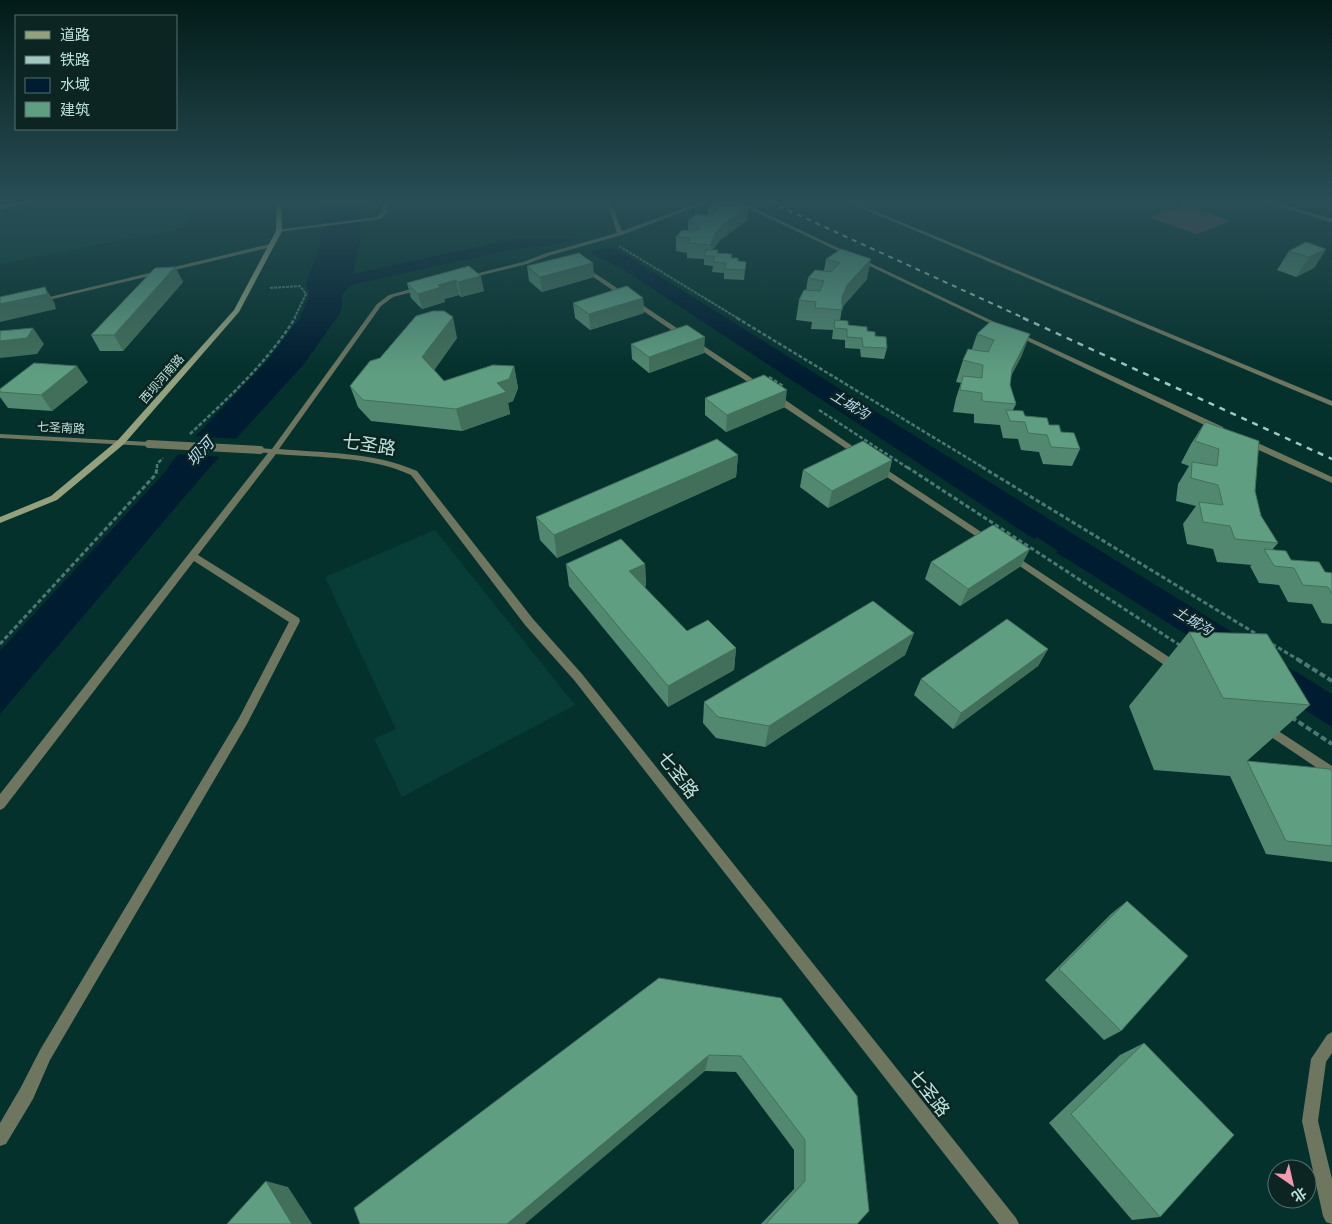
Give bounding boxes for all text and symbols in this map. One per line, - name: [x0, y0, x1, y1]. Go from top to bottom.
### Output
- legend: [15, 15, 178, 130]
- text: 道路: [60, 26, 90, 44]
- text: 铁路: [60, 51, 90, 69]
- text: 水域: [60, 76, 90, 94]
- text: 建筑: [60, 101, 90, 119]
- street label: 西坝河南路: [137, 352, 187, 406]
- water label: 土城沟: [828, 387, 874, 424]
- street label: 七圣南路: [37, 420, 85, 436]
- street label: 七圣路: [341, 430, 397, 460]
- water label: 坝河: [182, 432, 220, 470]
- water label: 土城沟: [1171, 603, 1217, 640]
- street label: 七圣路: [653, 747, 703, 803]
- street label: 七圣路: [904, 1065, 954, 1121]
- north arrow: [1267, 1159, 1317, 1209]
- text: 北: [1288, 1183, 1310, 1205]

